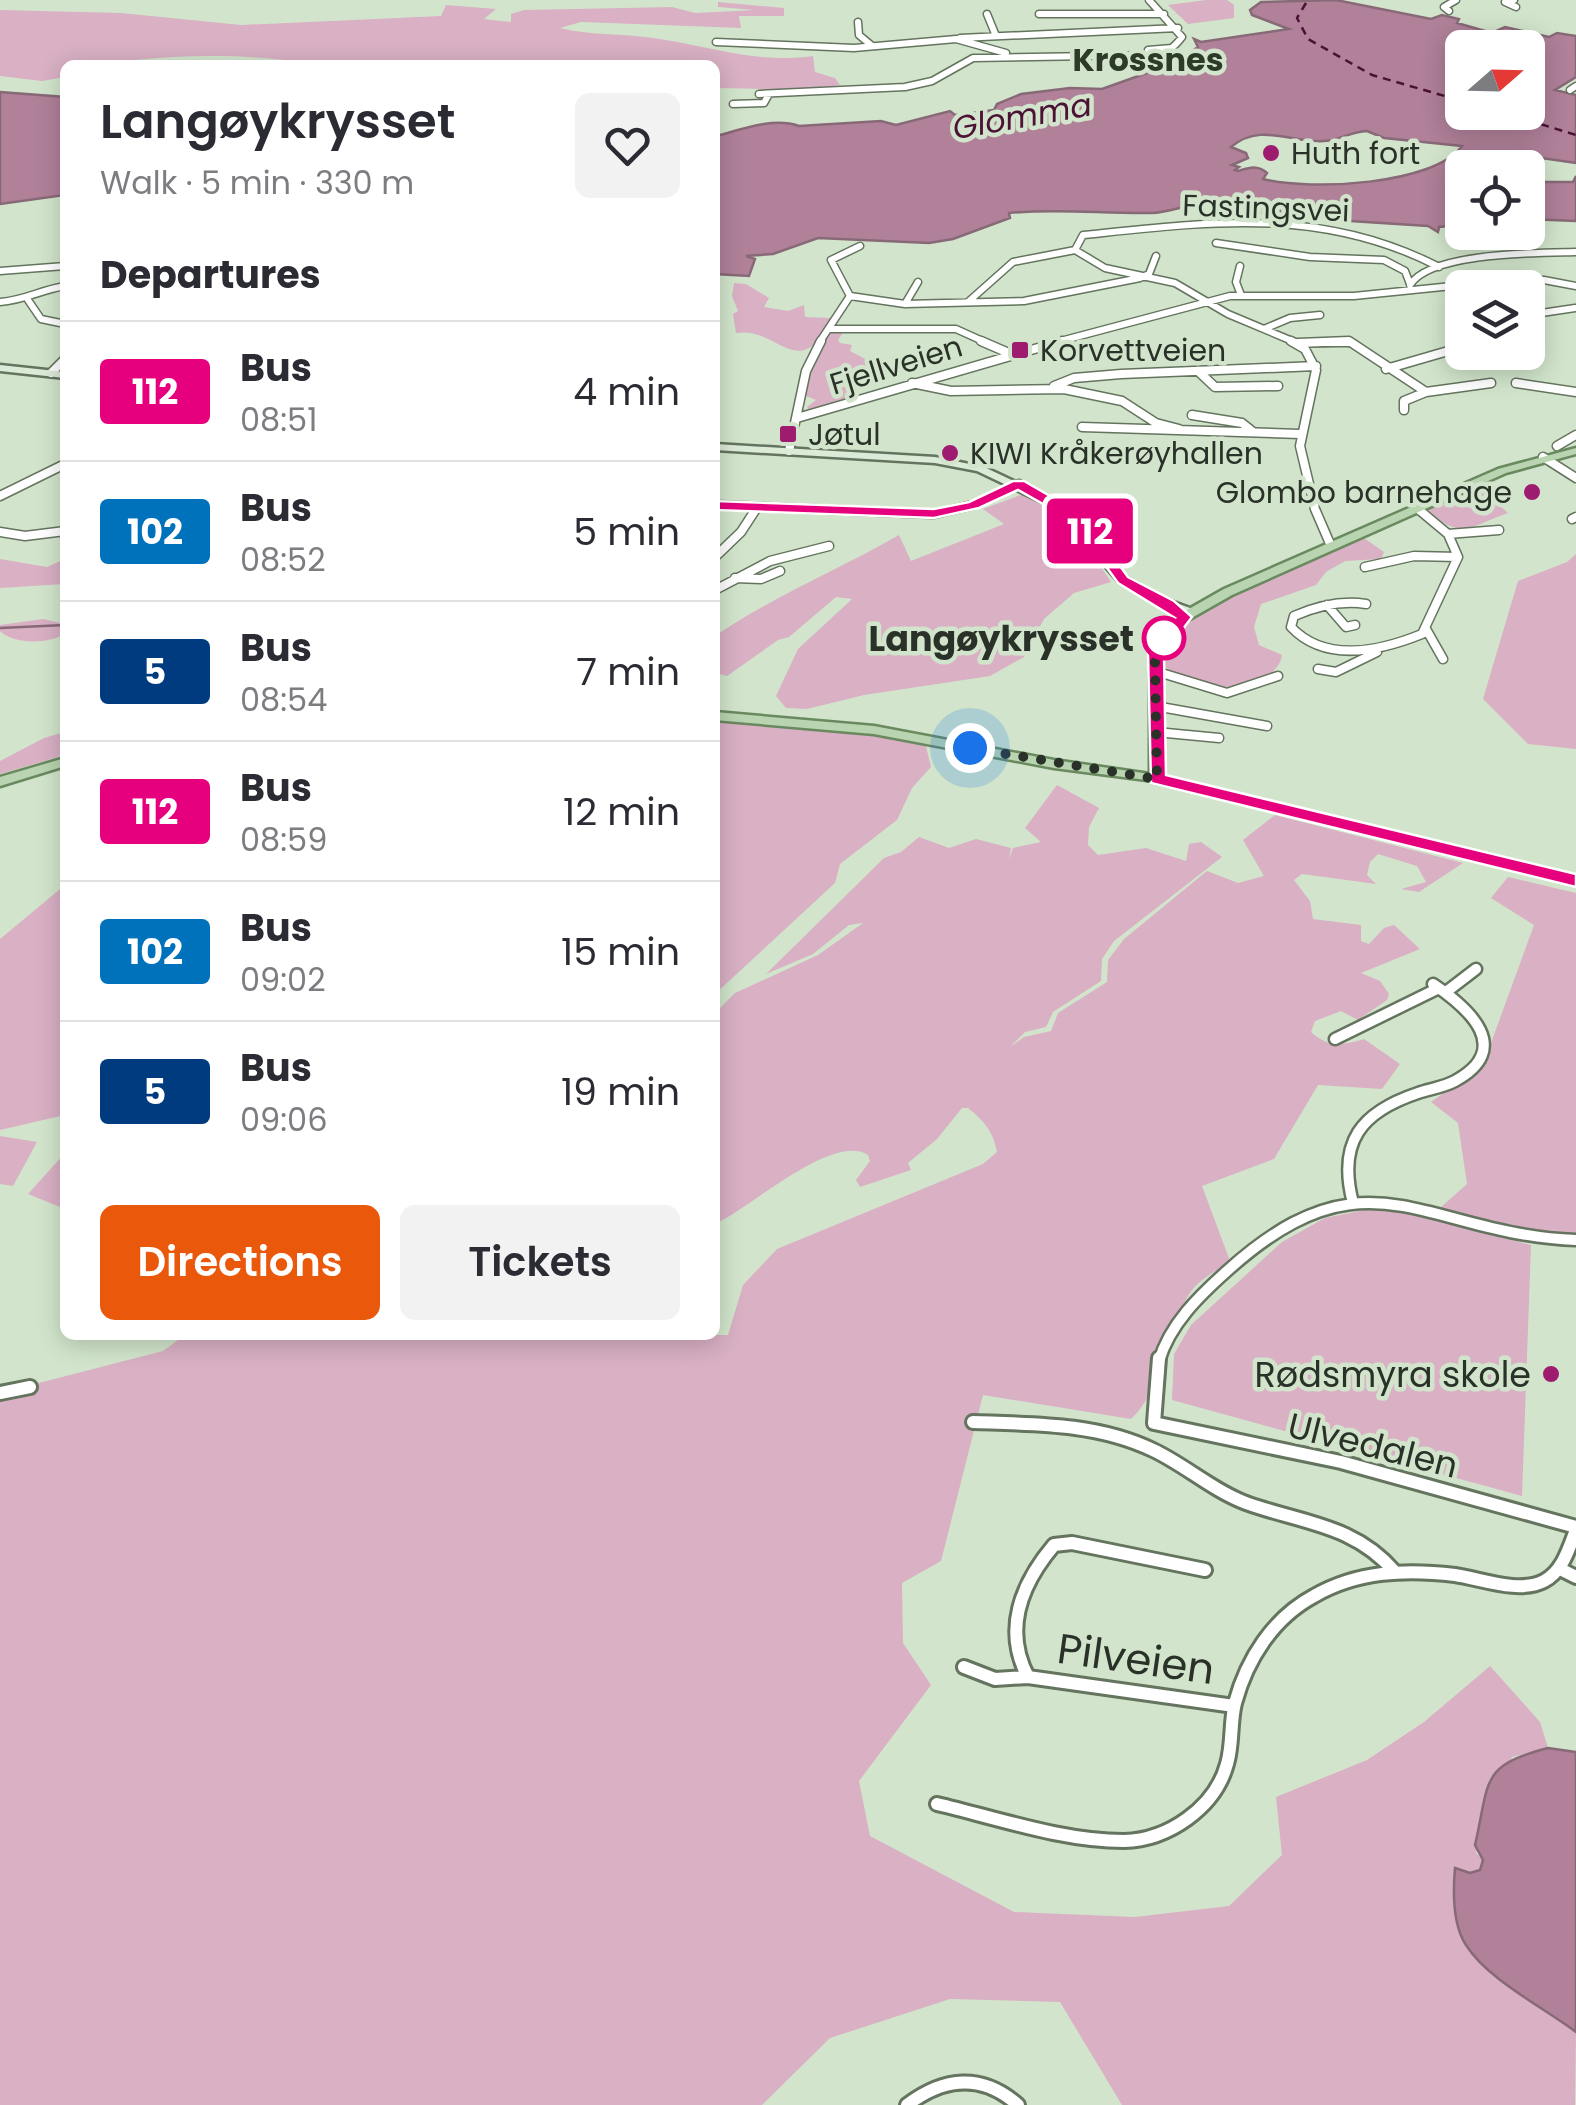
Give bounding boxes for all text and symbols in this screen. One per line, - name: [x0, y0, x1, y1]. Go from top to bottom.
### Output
- north arrow: [1445, 30, 1545, 130]
- map controls: [1445, 30, 1545, 370]
- district label: Krossnes: [1072, 37, 1224, 82]
- water label: Glomma: [949, 82, 1095, 150]
- text: Langøykrysset: [100, 88, 455, 155]
- button: heart: [575, 93, 680, 198]
- place label: Huth fort: [1291, 132, 1420, 175]
- marker: Huth fort: [1260, 142, 1282, 164]
- button: locate: [1445, 150, 1545, 250]
- text: Walk · 5 min · 330 m: [100, 160, 414, 205]
- street label: Fastingsvei: [1182, 184, 1350, 232]
- text: Departures: [100, 248, 321, 301]
- button: layers: [1445, 270, 1545, 370]
- street label: Fjellveien: [824, 324, 968, 406]
- place label: Korvettveien: [1040, 329, 1226, 372]
- marker: Korvettveien: [1009, 339, 1031, 361]
- text: Bus: [240, 341, 312, 394]
- text: 4 min: [573, 365, 680, 418]
- text: 112: [132, 367, 178, 416]
- text: 08:51: [240, 397, 317, 442]
- place label: Jøtul: [808, 413, 881, 456]
- marker: Jøtul: [777, 423, 799, 445]
- place label: KIWI Kråkerøyhallen: [970, 432, 1263, 475]
- marker: KIWI Kråkerøyhallen: [939, 442, 961, 464]
- place label: Glombo barnehage: [1216, 471, 1512, 514]
- text: Bus: [240, 481, 312, 534]
- marker: Glombo barnehage: [1521, 481, 1543, 503]
- line badge: 112: [1032, 498, 1148, 564]
- text: 5 min: [573, 505, 680, 558]
- text: 102: [127, 507, 183, 556]
- text: 112: [1067, 507, 1113, 556]
- text: 08:52: [240, 537, 326, 582]
- place label: Langøykrysset: [868, 614, 1134, 663]
- marker: Langøykrysset: [1143, 617, 1185, 659]
- text: Bus: [240, 621, 312, 674]
- text: 7 min: [576, 645, 680, 698]
- text: 5: [144, 647, 166, 696]
- text: 08:54: [240, 677, 327, 722]
- your location: [945, 723, 995, 773]
- text: Bus: [240, 761, 312, 814]
- text: 12 min: [563, 785, 680, 838]
- text: 112: [132, 787, 178, 836]
- text: 08:59: [240, 817, 327, 862]
- text: Bus: [240, 901, 312, 954]
- text: 15 min: [561, 925, 680, 978]
- text: 102: [127, 927, 183, 976]
- text: 09:02: [240, 957, 326, 1002]
- text: Bus: [240, 1041, 312, 1094]
- text: 19 min: [561, 1065, 680, 1118]
- text: 5: [144, 1067, 166, 1116]
- text: 09:06: [240, 1097, 328, 1142]
- button: Directions: [100, 1205, 380, 1320]
- button: Tickets: [400, 1205, 680, 1320]
- place label: Rødsmyra skole: [1255, 1350, 1531, 1399]
- marker: Rødsmyra skole: [1540, 1363, 1562, 1385]
- street label: Ulvedalen: [1283, 1400, 1463, 1490]
- street label: Pilveien: [1054, 1619, 1218, 1699]

